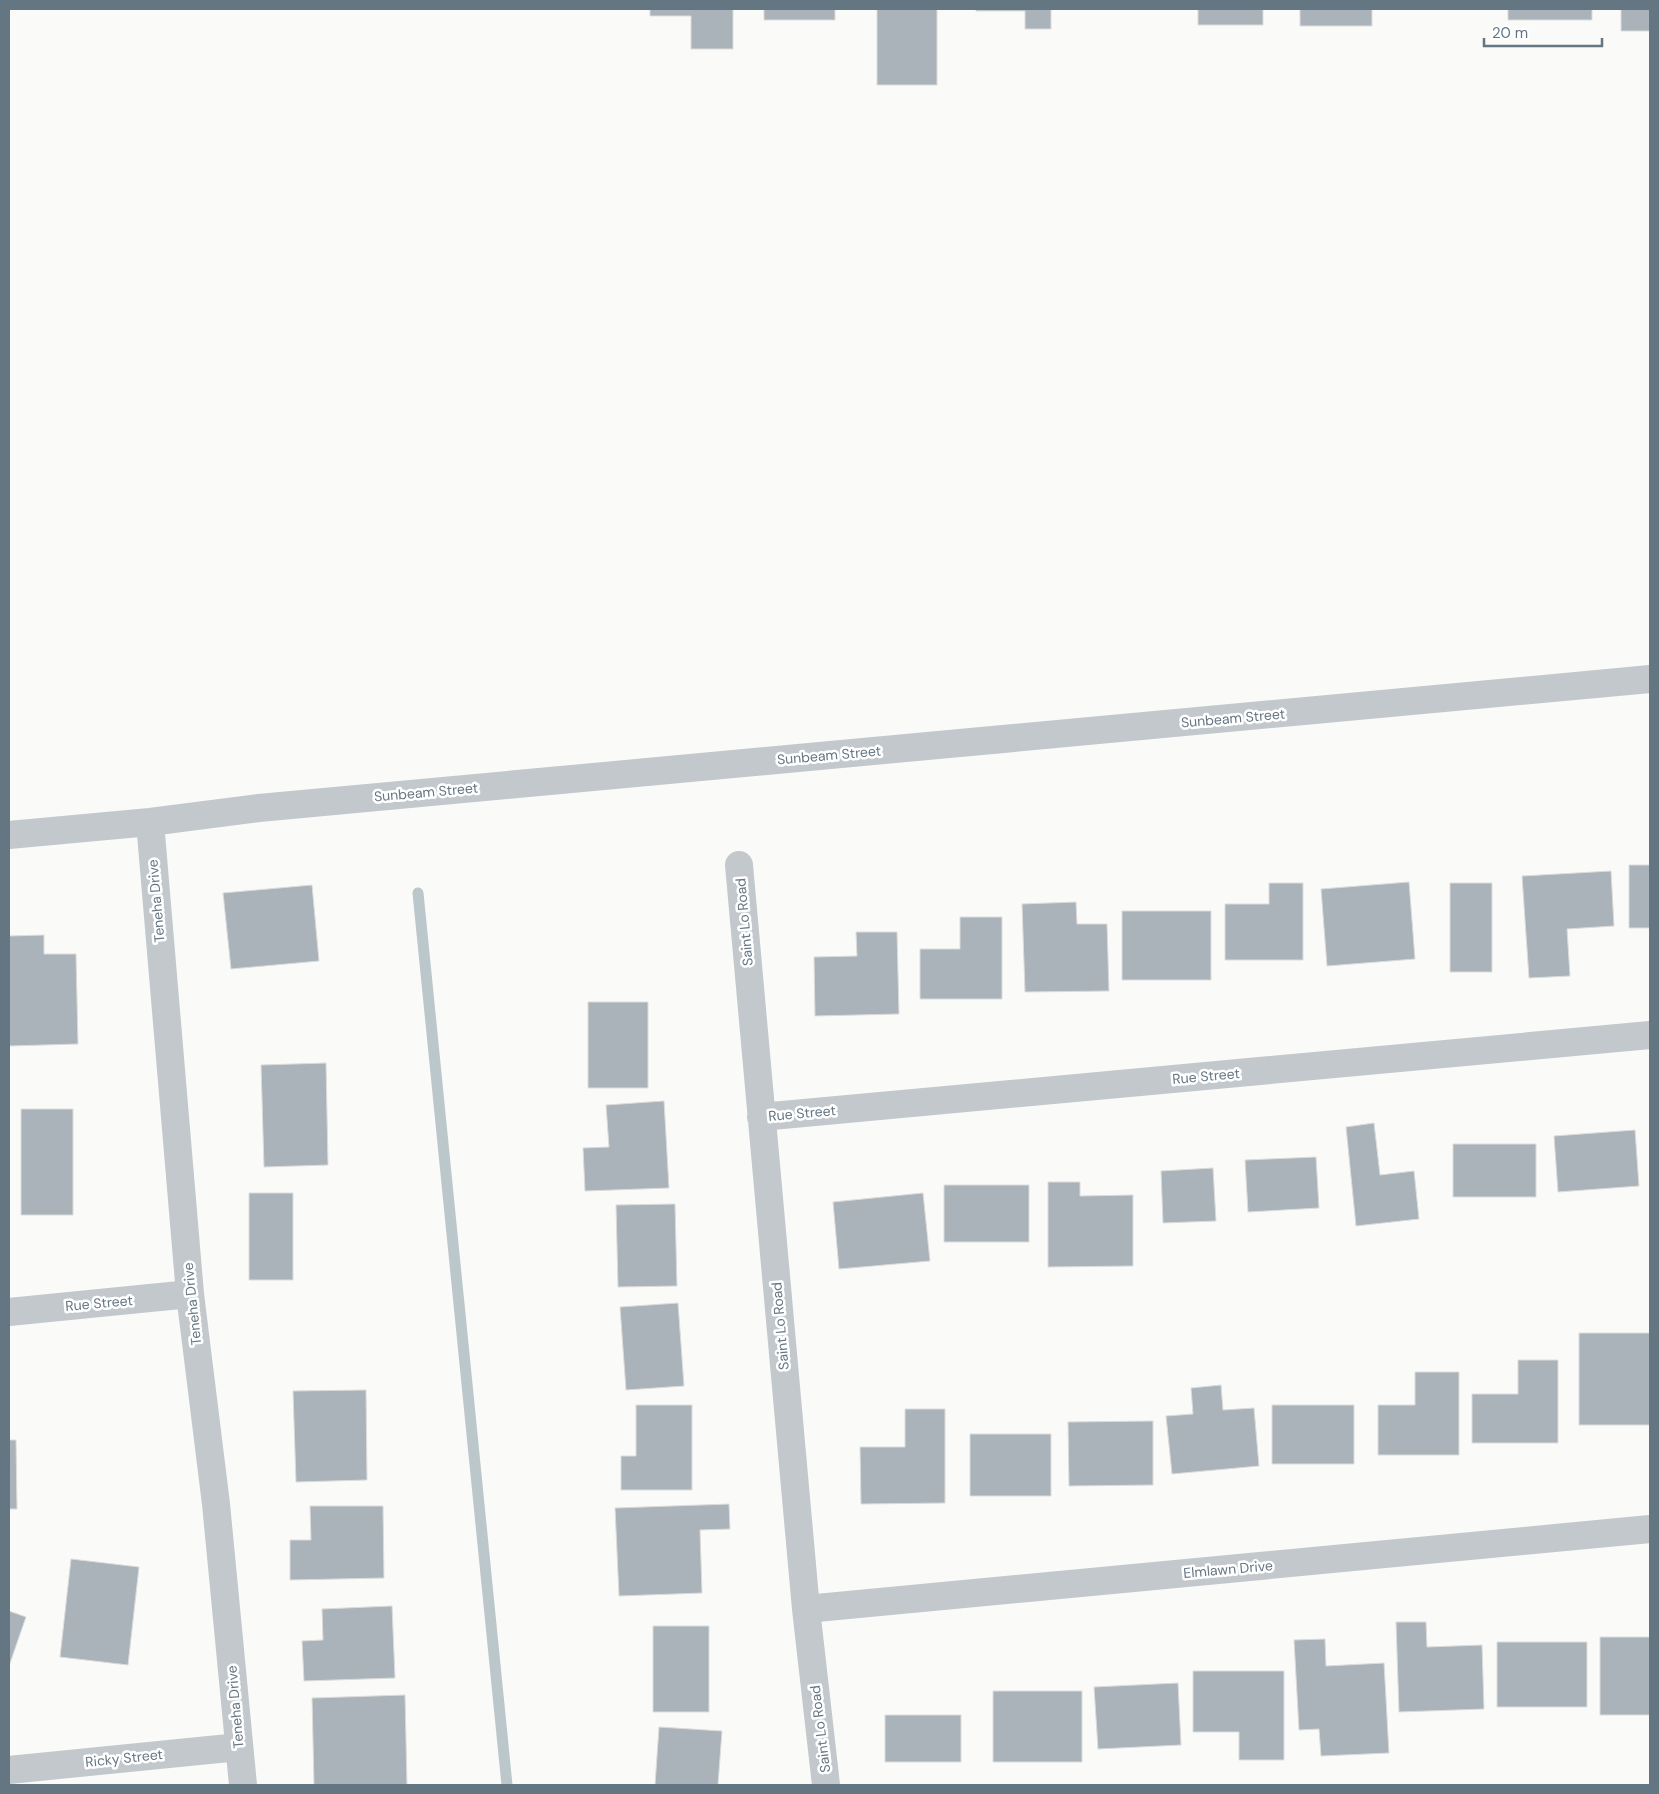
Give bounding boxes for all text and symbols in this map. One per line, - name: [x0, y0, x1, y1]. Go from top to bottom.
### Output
- scale bar: [1484, 15, 1602, 47]
- text: 20 m: [1492, 23, 1528, 43]
- street label: Sunbeam Street: [1180, 704, 1286, 732]
- street label: Sunbeam Street: [776, 741, 882, 769]
- street label: Sunbeam Street: [373, 778, 479, 806]
- street label: Teneha Drive: [143, 859, 169, 943]
- street label: Saint Lo Road: [731, 877, 757, 967]
- street label: Rue Street: [1171, 1064, 1241, 1088]
- street label: Rue Street: [767, 1101, 837, 1125]
- street label: Teneha Drive: [179, 1262, 205, 1346]
- street label: Saint Lo Road: [767, 1281, 793, 1371]
- street label: Rue Street: [64, 1291, 134, 1315]
- street label: Elmlawn Drive: [1183, 1556, 1274, 1582]
- street label: Teneha Drive: [222, 1665, 248, 1749]
- street label: Saint Lo Road: [806, 1684, 834, 1774]
- street label: Ricky Street: [84, 1745, 164, 1771]

